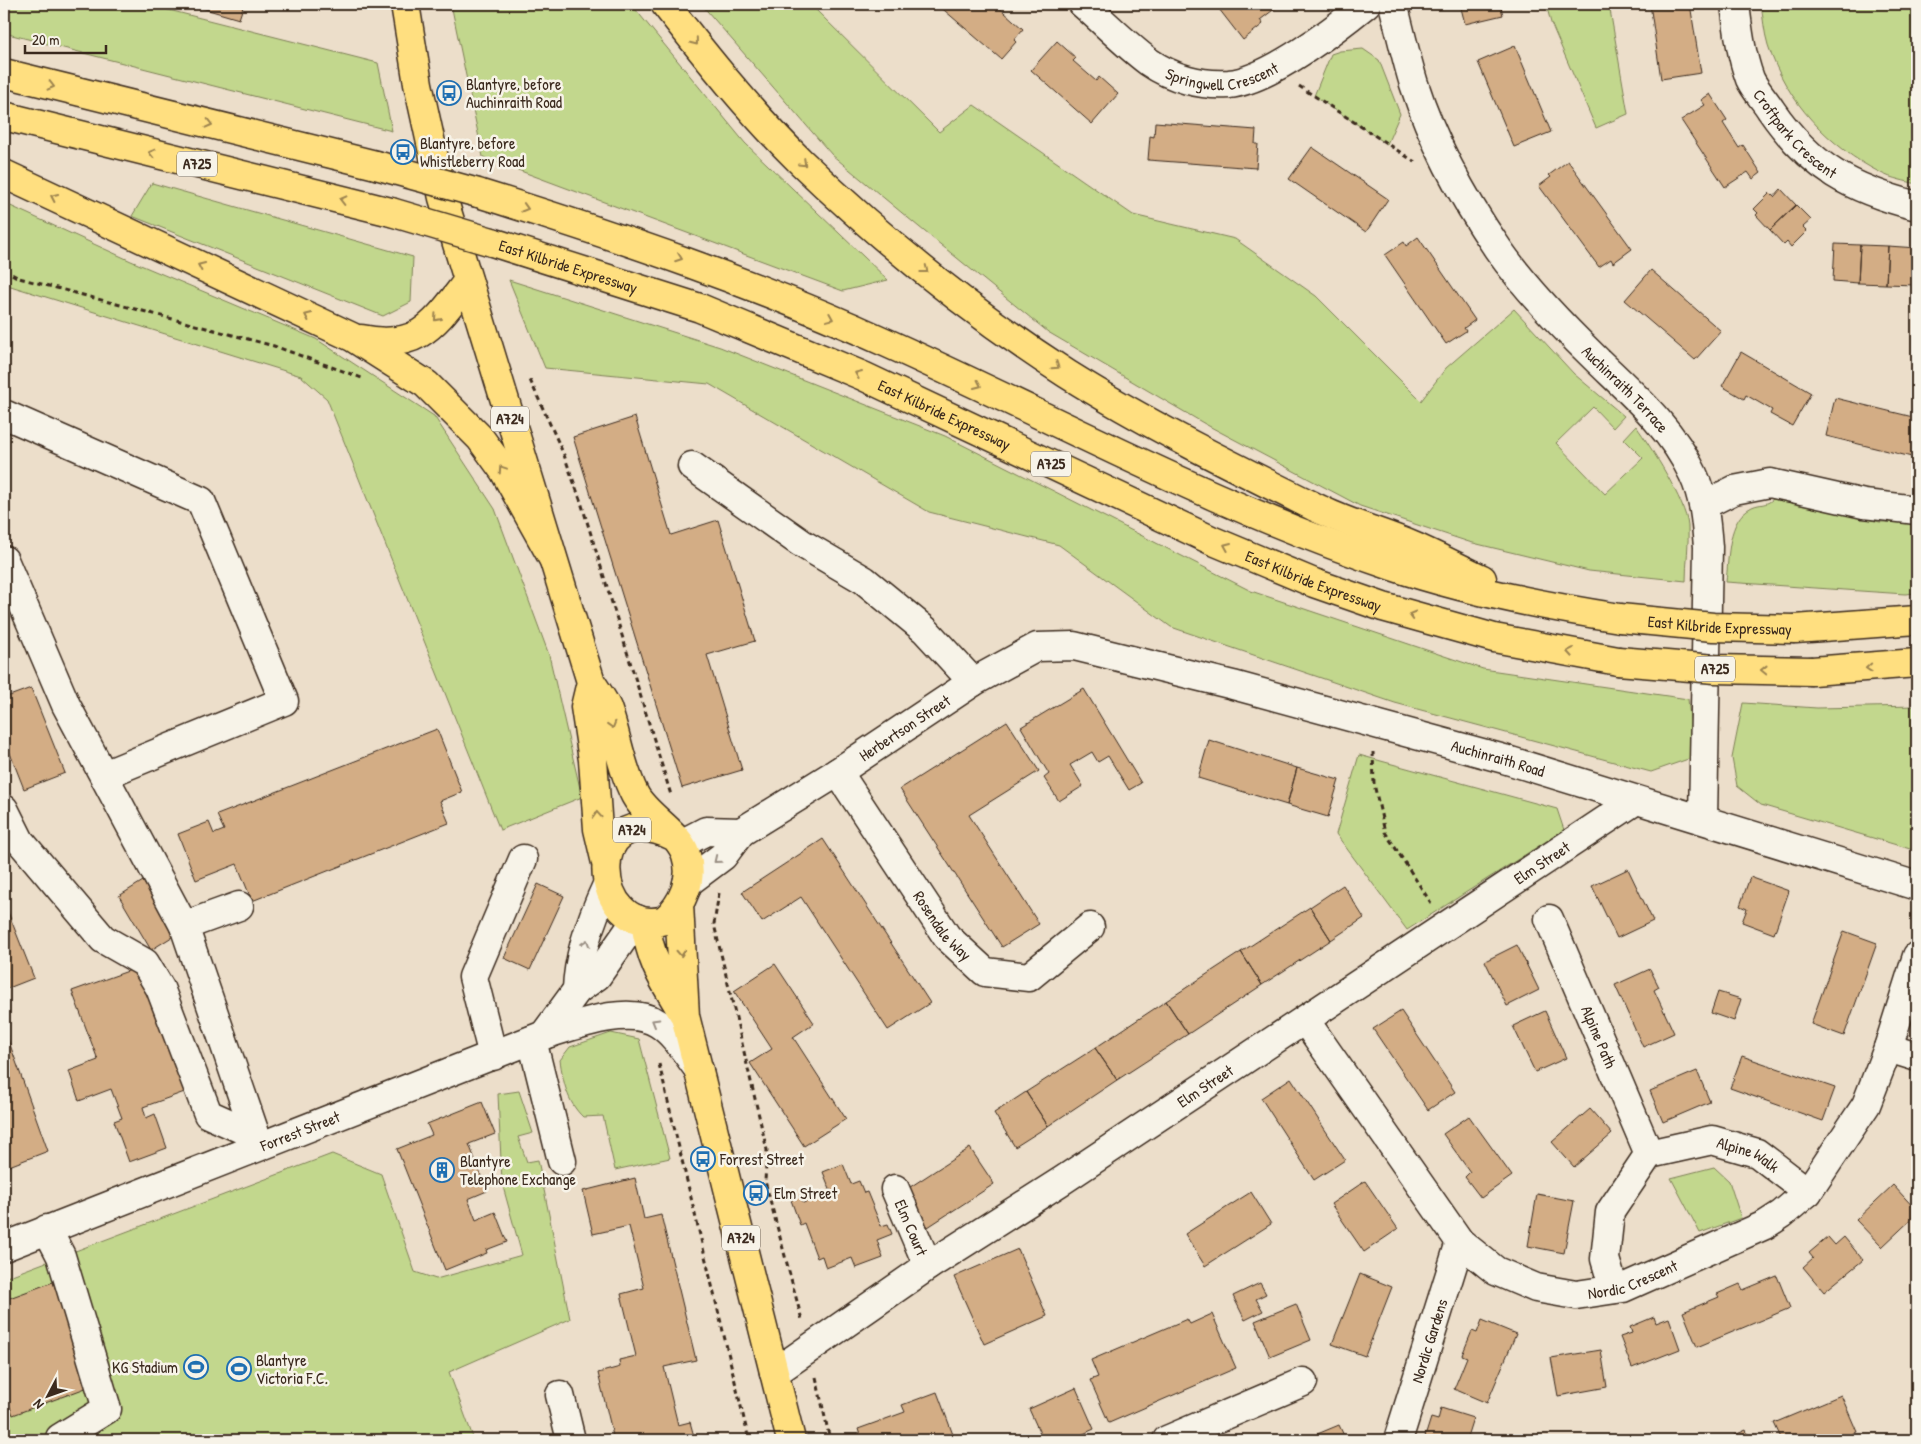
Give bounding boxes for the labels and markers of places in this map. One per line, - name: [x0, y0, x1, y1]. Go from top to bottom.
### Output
- place label: Blantyre, before Auchinraith Road: [466, 73, 562, 113]
- bus stop icon: Blantyre, before Auchinraith Road: [436, 80, 462, 106]
- place label: Blantyre, before Whistleberry Road: [420, 132, 524, 172]
- bus stop icon: Blantyre, before Whistleberry Road: [390, 139, 416, 165]
- bus stop icon: Forrest Street: [690, 1146, 716, 1172]
- place label: Forrest Street: [719, 1148, 804, 1170]
- place label: Blantyre Telephone Exchange: [460, 1150, 577, 1190]
- building icon: Blantyre Telephone Exchange: [429, 1157, 455, 1183]
- bus stop icon: Elm Street: [743, 1180, 769, 1206]
- place label: Elm Street: [774, 1182, 838, 1204]
- place label: Blantyre Victoria F.C.: [256, 1349, 328, 1389]
- sports icon: KG Stadium: [183, 1354, 209, 1380]
- place label: KG Stadium: [112, 1356, 178, 1378]
- sports icon: Blantyre Victoria F.C.: [226, 1356, 252, 1382]

